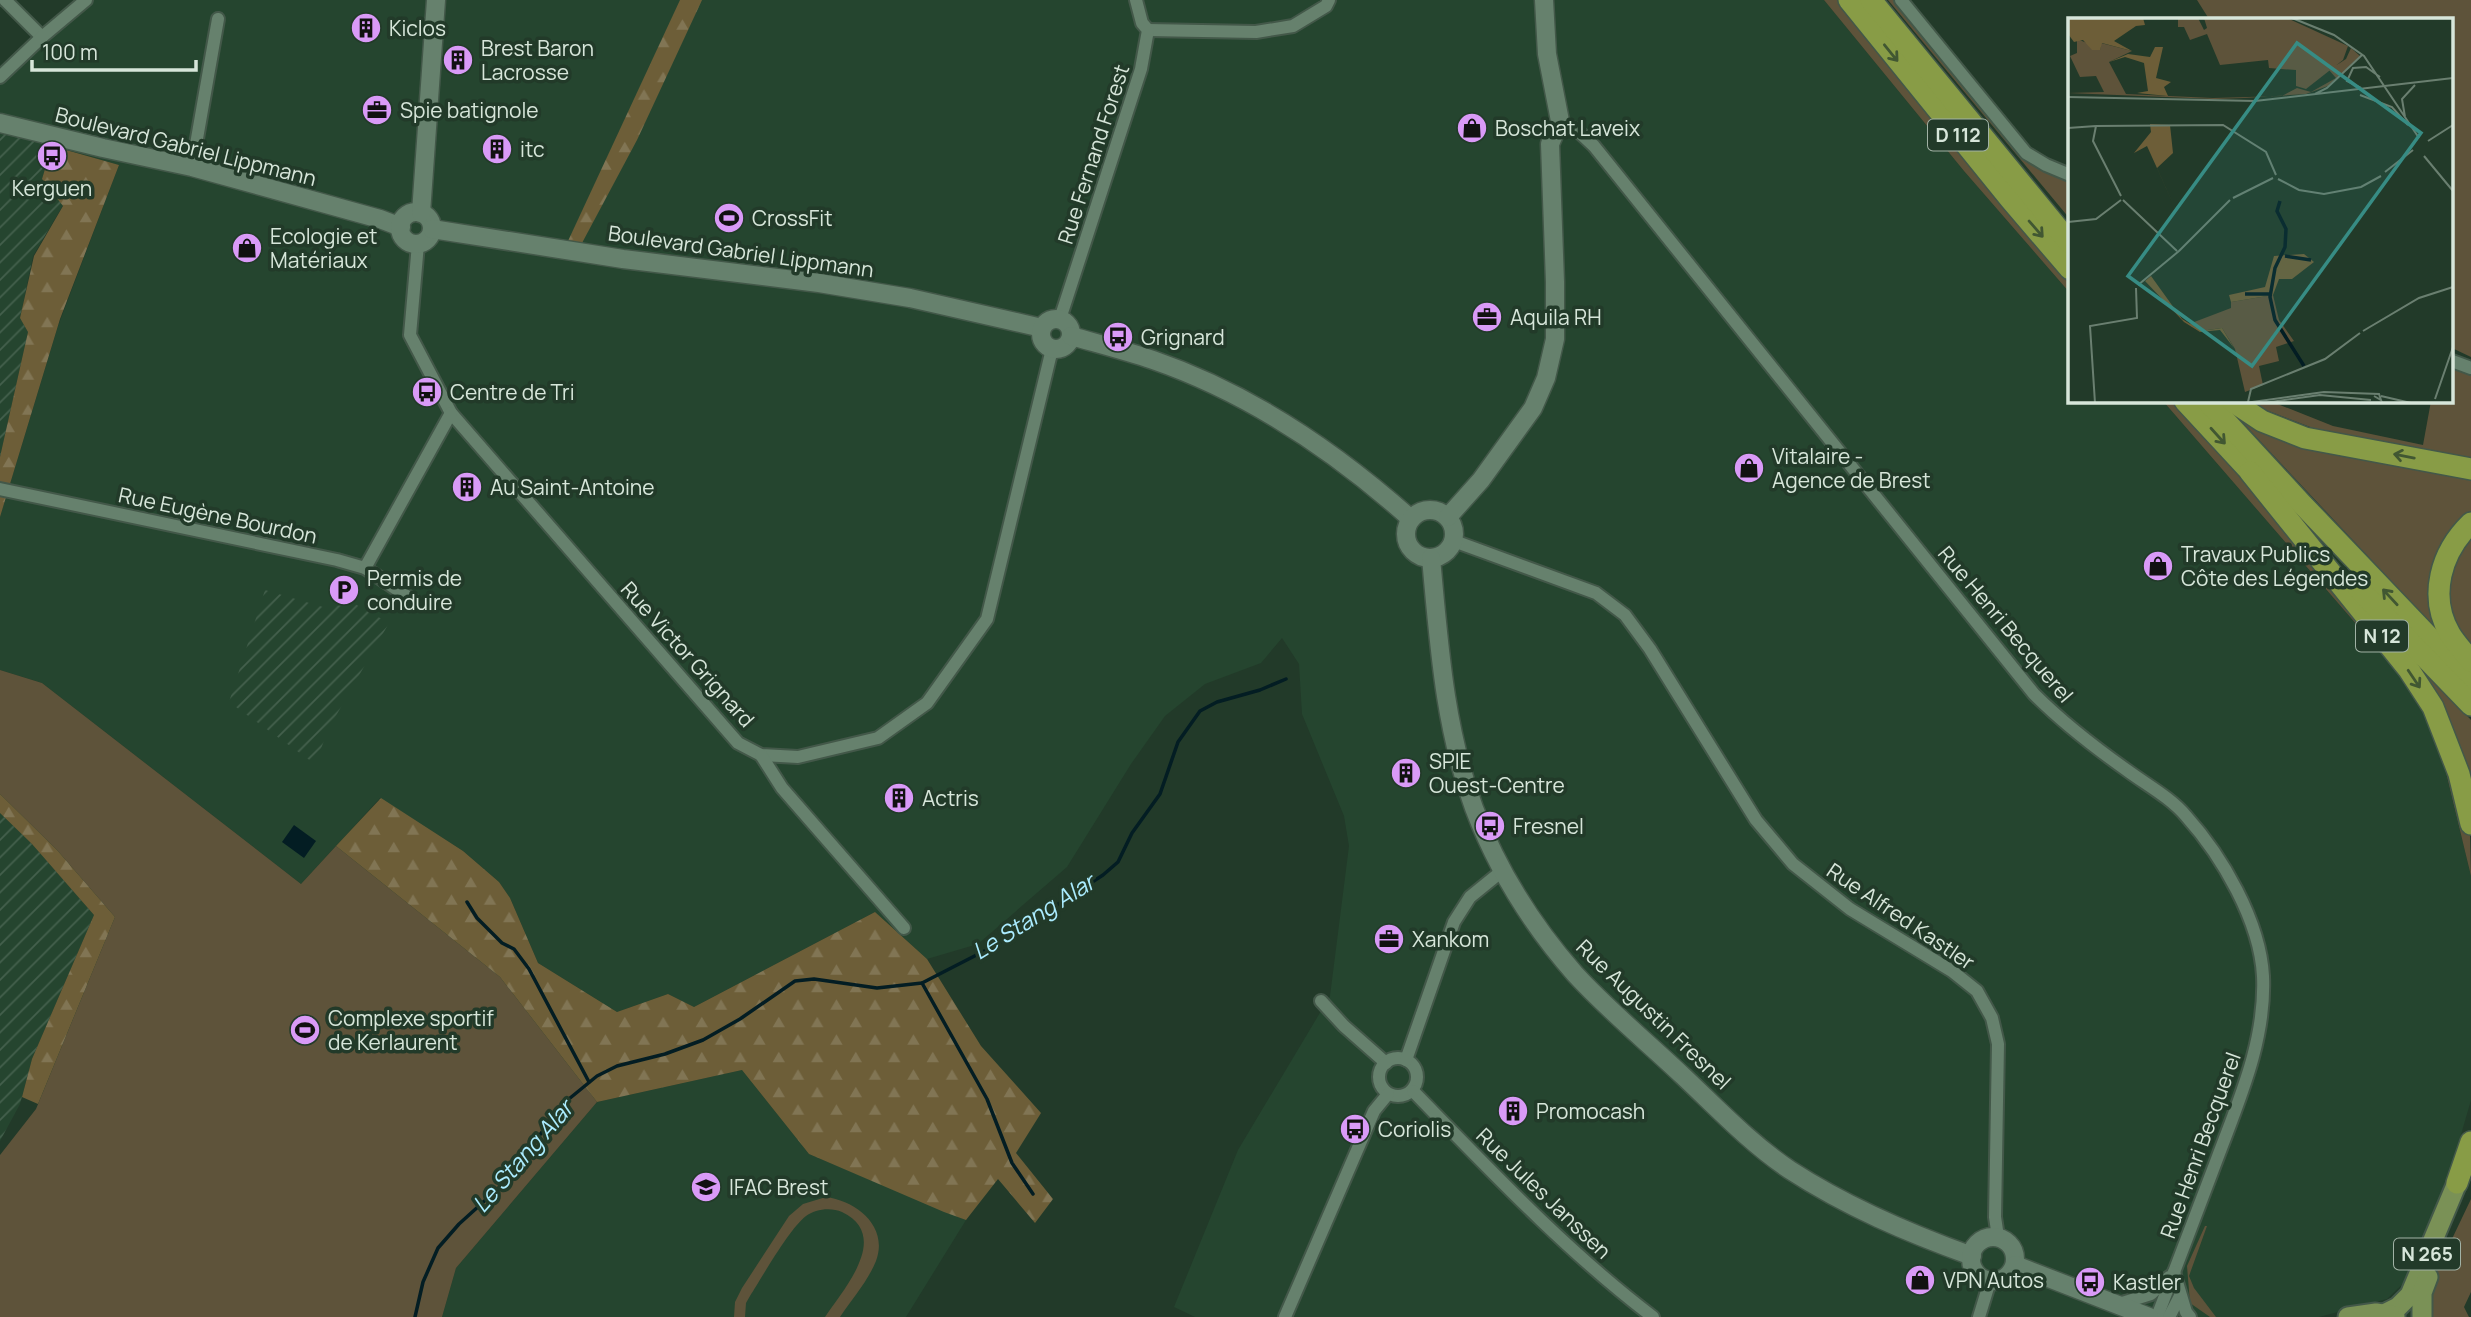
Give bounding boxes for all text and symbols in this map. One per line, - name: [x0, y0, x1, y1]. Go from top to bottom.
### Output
- building icon: Kiclos: [349, 11, 383, 45]
- place label: Kiclos: [389, 14, 446, 42]
- inset map: [2068, 18, 2454, 402]
- scale bar: [32, 28, 196, 72]
- place label: Brest Baron Lacrosse: [481, 34, 594, 86]
- text: 100 m: [42, 38, 98, 66]
- building icon: Brest Baron Lacrosse: [441, 43, 475, 77]
- one-way arrow: [1884, 44, 1899, 62]
- street label: Rue Fernand Forest: [1051, 61, 1135, 247]
- office icon: Spie batignole: [360, 93, 394, 127]
- place label: Spie batignole: [400, 96, 539, 124]
- street label: Boulevard Gabriel Lippmann: [53, 100, 319, 192]
- shop icon: Boschat Laveix: [1455, 111, 1489, 145]
- place label: Boschat Laveix: [1495, 114, 1640, 142]
- road number: D 112: [1928, 119, 1988, 150]
- building icon: itc: [480, 132, 514, 166]
- place label: itc: [520, 135, 545, 163]
- bus stop icon: Kerguen: [35, 139, 69, 173]
- place label: Kerguen: [12, 174, 92, 202]
- sports icon: CrossFit: [712, 201, 746, 235]
- place label: CrossFit: [752, 204, 833, 232]
- street label: Boulevard Gabriel Lippmann: [606, 218, 876, 284]
- one-way arrow: [2028, 220, 2044, 238]
- place label: Ecologie et Matériaux: [270, 222, 378, 274]
- shop icon: Ecologie et Matériaux: [230, 231, 264, 265]
- office icon: Aquila RH: [1470, 300, 1504, 334]
- place label: Aquila RH: [1510, 303, 1602, 331]
- bus stop icon: Grignard: [1101, 320, 1135, 354]
- place label: Grignard: [1141, 323, 1225, 351]
- bus stop icon: Centre de Tri: [410, 375, 444, 409]
- place label: Centre de Tri: [450, 378, 575, 406]
- one-way arrow: [2210, 427, 2226, 445]
- place label: Vitalaire - Agence de Brest: [1772, 442, 1931, 494]
- one-way arrow: [2393, 449, 2416, 463]
- shop icon: Vitalaire - Agence de Brest: [1732, 451, 1766, 485]
- building icon: Au Saint-Antoine: [450, 470, 484, 504]
- place label: Au Saint-Antoine: [490, 473, 655, 501]
- street label: Rue Eugène Bourdon: [116, 480, 320, 550]
- street label: Rue Henri Becquerel: [1932, 540, 2080, 708]
- place label: Travaux Publics Côte des Légendes: [2181, 540, 2368, 592]
- shop icon: Travaux Publics Côte des Légendes: [2141, 549, 2175, 583]
- place label: Permis de conduire: [367, 564, 462, 616]
- parking icon: Permis de conduire: [327, 573, 361, 607]
- street label: Rue Victor Grignard: [615, 575, 761, 733]
- one-way arrow: [2381, 589, 2398, 606]
- road number: N 12: [2356, 621, 2408, 652]
- one-way arrow: [2407, 668, 2421, 688]
- place label: SPIE Ouest-Centre: [1429, 747, 1565, 799]
- building icon: SPIE Ouest-Centre: [1389, 756, 1423, 790]
- building icon: Actris: [882, 781, 916, 815]
- place label: Actris: [922, 784, 979, 812]
- bus stop icon: Fresnel: [1473, 809, 1507, 843]
- place label: Fresnel: [1513, 812, 1584, 840]
- street label: Rue Alfred Kastler: [1822, 856, 1981, 976]
- water label: Le Stang Alar: [966, 864, 1103, 966]
- office icon: Xankom: [1372, 922, 1406, 956]
- place label: Xankom: [1412, 925, 1489, 953]
- street label: Rue Augustin Fresnel: [1571, 933, 1737, 1095]
- place label: Complexe sportif de Kerlaurent: [328, 1004, 494, 1056]
- sports icon: Complexe sportif de Kerlaurent: [288, 1013, 322, 1047]
- street label: Rue Henri Becquerel: [2153, 1048, 2247, 1242]
- water label: Le Stang Alar: [464, 1091, 581, 1219]
- building icon: Promocash: [1496, 1094, 1530, 1128]
- place label: Promocash: [1536, 1097, 1645, 1125]
- bus stop icon: Coriolis: [1338, 1112, 1372, 1146]
- place label: Coriolis: [1378, 1115, 1451, 1143]
- street label: Rue Jules Janssen: [1471, 1121, 1617, 1265]
- school or university icon: IFAC Brest: [689, 1170, 723, 1204]
- place label: IFAC Brest: [729, 1173, 828, 1201]
- road number: N 265: [2394, 1238, 2460, 1270]
- shop icon: VPN Autos: [1903, 1263, 1937, 1297]
- bus stop icon: Kastler: [2073, 1265, 2107, 1299]
- place label: VPN Autos: [1943, 1266, 2044, 1294]
- place label: Kastler: [2113, 1268, 2182, 1296]

